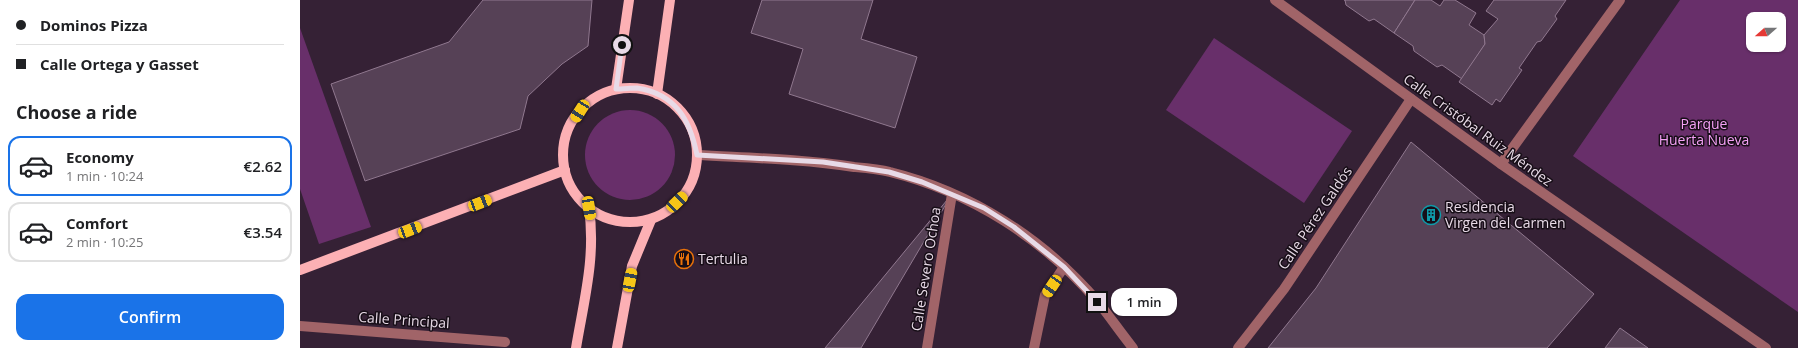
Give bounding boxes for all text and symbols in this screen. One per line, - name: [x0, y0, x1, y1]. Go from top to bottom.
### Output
- north arrow: [1746, 12, 1786, 52]
- map controls: [1746, 12, 1786, 52]
- text: Dominos Pizza: [40, 15, 148, 35]
- route start: [613, 36, 631, 54]
- text: Calle Ortega y Gasset: [40, 54, 199, 74]
- street label: Calle Cristóbal Ruiz Méndez: [1400, 69, 1557, 190]
- car: [569, 98, 591, 124]
- text: Choose a ride: [16, 100, 137, 124]
- park label: Parque Huerta Nueva: [1659, 114, 1749, 149]
- text: Economy: [66, 147, 134, 167]
- icon: car: [18, 148, 54, 184]
- text: €2.62: [244, 156, 282, 176]
- street label: Calle Pérez Galdós: [1273, 162, 1356, 273]
- text: 1 min · 10:24: [66, 167, 143, 185]
- car: [664, 189, 690, 215]
- car: [467, 193, 493, 213]
- car: [581, 195, 597, 221]
- place label: Residencia Virgen del Carmen: [1445, 197, 1566, 232]
- building icon: Residencia Virgen del Carmen: [1420, 204, 1442, 226]
- street label: Calle Severo Ochoa: [906, 205, 945, 333]
- text: Comfort: [66, 213, 128, 233]
- icon: car: [18, 214, 54, 250]
- car: [397, 220, 423, 240]
- text: €3.54: [244, 222, 282, 242]
- text: 2 min · 10:25: [66, 233, 143, 251]
- restaurant icon: Tertulia: [673, 248, 695, 270]
- place label: Tertulia: [698, 249, 748, 268]
- car: [622, 267, 638, 293]
- car: [1040, 273, 1064, 299]
- callout: 1 min: [1111, 288, 1177, 316]
- route end: [1088, 293, 1106, 311]
- text: 1 min: [1126, 293, 1162, 311]
- button: Confirm: [16, 294, 284, 340]
- street label: Calle Principal: [358, 307, 450, 332]

